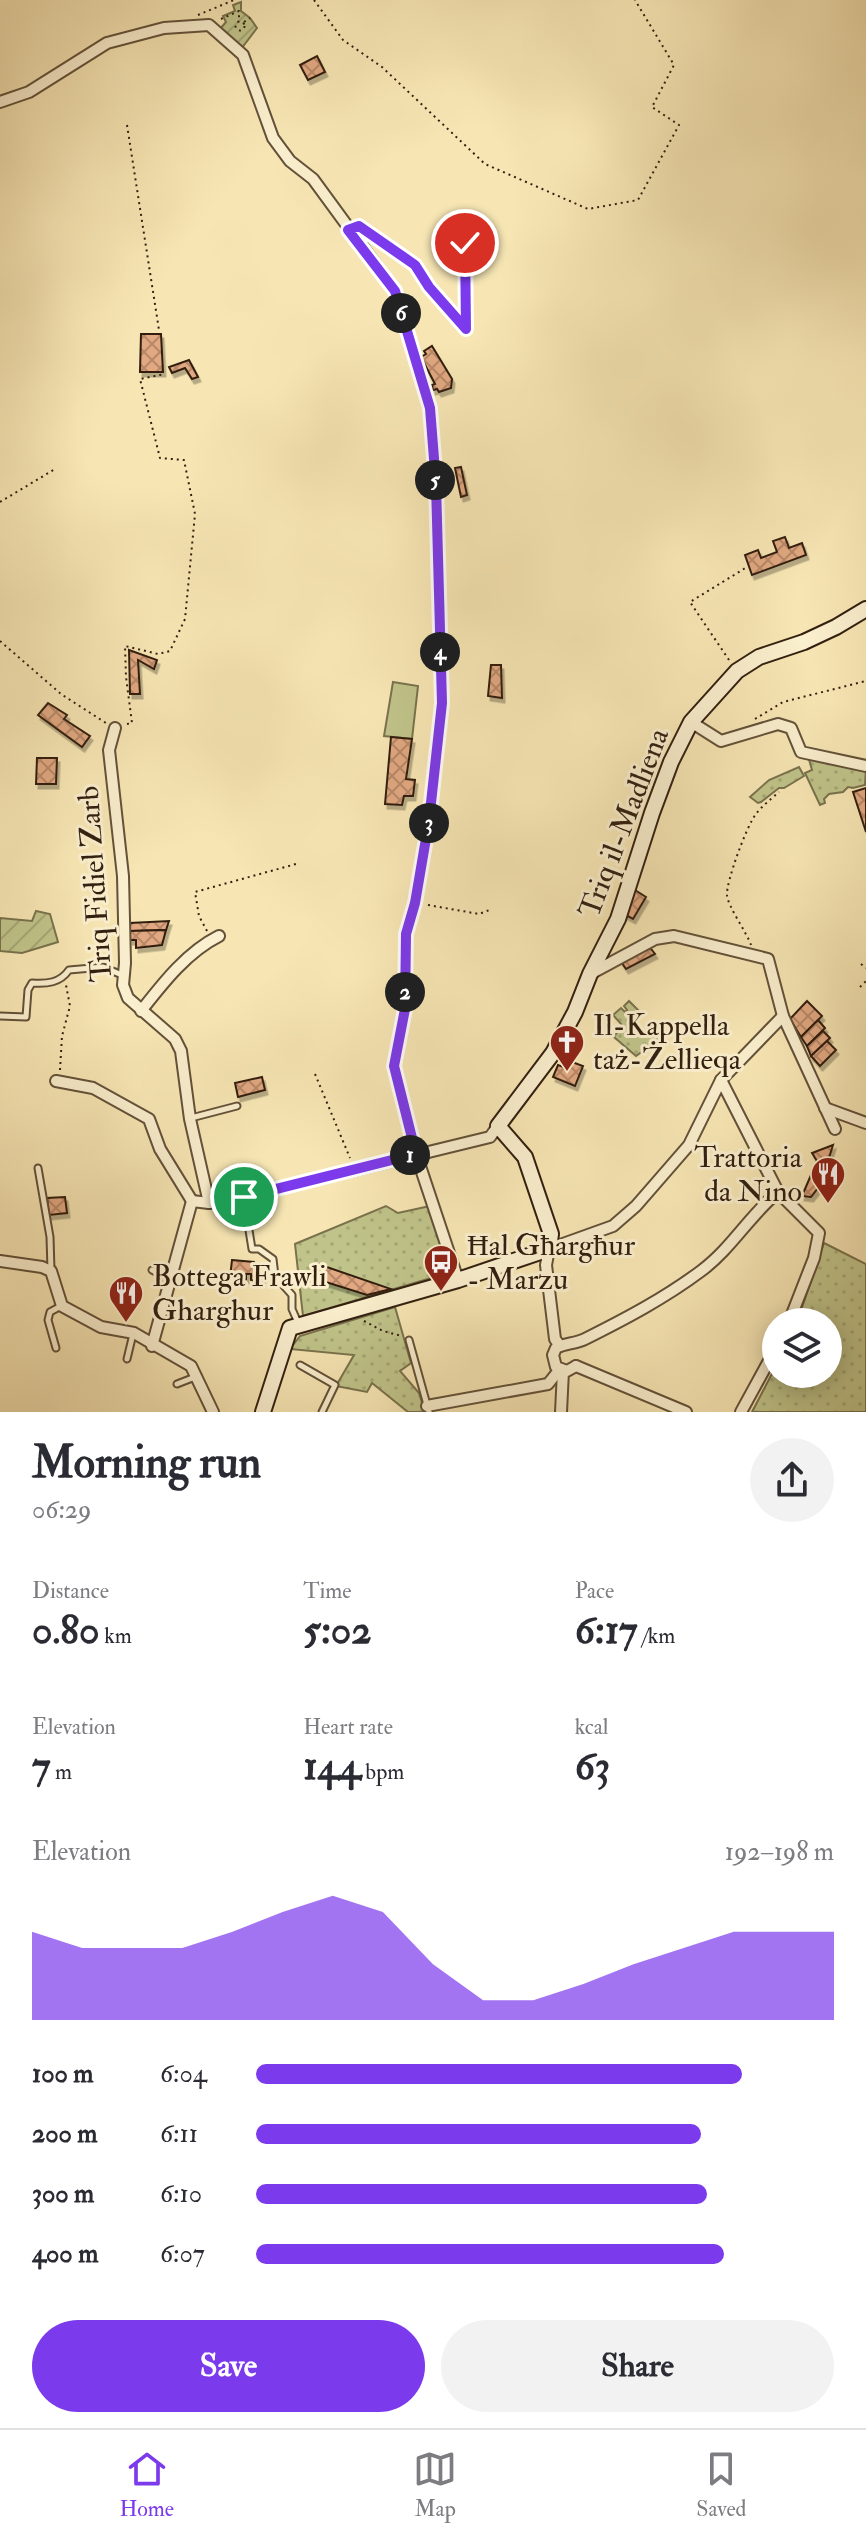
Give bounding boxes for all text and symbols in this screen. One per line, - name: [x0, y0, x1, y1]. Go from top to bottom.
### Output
- pin: [431, 209, 499, 277]
- icon: check: [443, 221, 487, 265]
- pin: 6: [381, 293, 421, 333]
- text: 6: [395, 299, 407, 327]
- pin: 5: [415, 460, 455, 500]
- text: 5: [430, 466, 440, 494]
- pin: 4: [420, 632, 460, 672]
- text: 4: [434, 638, 446, 666]
- street label: Triq il-Madliena: [571, 722, 677, 923]
- street label: Triq Fidiel Zarb: [70, 785, 120, 983]
- pin: 3: [409, 803, 449, 843]
- text: 3: [425, 809, 433, 837]
- pin: 2: [385, 972, 425, 1012]
- text: 2: [399, 978, 411, 1006]
- place label: Il-Kappella taż-Żellieqa: [593, 1007, 742, 1078]
- church icon: Il-Kappella taż-Żellieqa: [548, 1023, 586, 1073]
- pin: 1: [390, 1135, 430, 1175]
- place label: Trattoria da Nino: [694, 1139, 803, 1210]
- text: 1: [406, 1141, 414, 1169]
- restaurant icon: Trattoria da Nino: [809, 1155, 847, 1205]
- pin: [210, 1163, 278, 1231]
- icon: arrive: [222, 1175, 266, 1219]
- place label: Ħal Għargħur - Marzu: [467, 1227, 635, 1298]
- bus stop icon: Ħal Għargħur - Marzu: [422, 1243, 460, 1293]
- place label: Bottega Frawli Gharghur: [152, 1258, 327, 1329]
- restaurant icon: Bottega Frawli Gharghur: [107, 1274, 145, 1324]
- map controls: [762, 1308, 842, 1388]
- button: layers: [762, 1308, 842, 1388]
- text: Morning run: [32, 1436, 261, 1491]
- button: share: [750, 1438, 834, 1522]
- text: 06:29: [32, 1494, 91, 1526]
- text: Distance: [32, 1577, 109, 1605]
- text: Time: [303, 1577, 351, 1605]
- text: Pace: [575, 1577, 614, 1605]
- text: 0.80: [32, 1605, 100, 1656]
- text: 5:02: [303, 1605, 372, 1656]
- text: 6:17: [575, 1605, 637, 1656]
- text: km: [100, 1622, 132, 1650]
- text: /km: [637, 1622, 675, 1650]
- text: Elevation: [32, 1713, 116, 1741]
- text: Heart rate: [303, 1713, 393, 1741]
- text: kcal: [575, 1713, 608, 1741]
- text: 7: [32, 1741, 50, 1792]
- text: 144: [303, 1741, 361, 1792]
- text: 63: [575, 1741, 610, 1792]
- text: m: [50, 1758, 72, 1786]
- text: bpm: [361, 1758, 404, 1786]
- text: Elevation: [32, 1836, 131, 1868]
- text: 192–198 m: [725, 1836, 834, 1868]
- text: 100 m: [32, 2058, 93, 2090]
- text: 6:04: [160, 2058, 207, 2090]
- text: 200 m: [32, 2118, 97, 2150]
- text: 6:11: [160, 2118, 198, 2150]
- text: 300 m: [32, 2178, 94, 2210]
- text: 6:10: [160, 2178, 202, 2210]
- text: 400 m: [32, 2238, 98, 2270]
- text: 6:07: [160, 2238, 205, 2270]
- button: Save: [32, 2320, 425, 2412]
- button: Share: [441, 2320, 834, 2412]
- tab: Home: [120, 2447, 174, 2523]
- tab: Map: [413, 2447, 457, 2523]
- tab: Saved: [696, 2447, 746, 2523]

